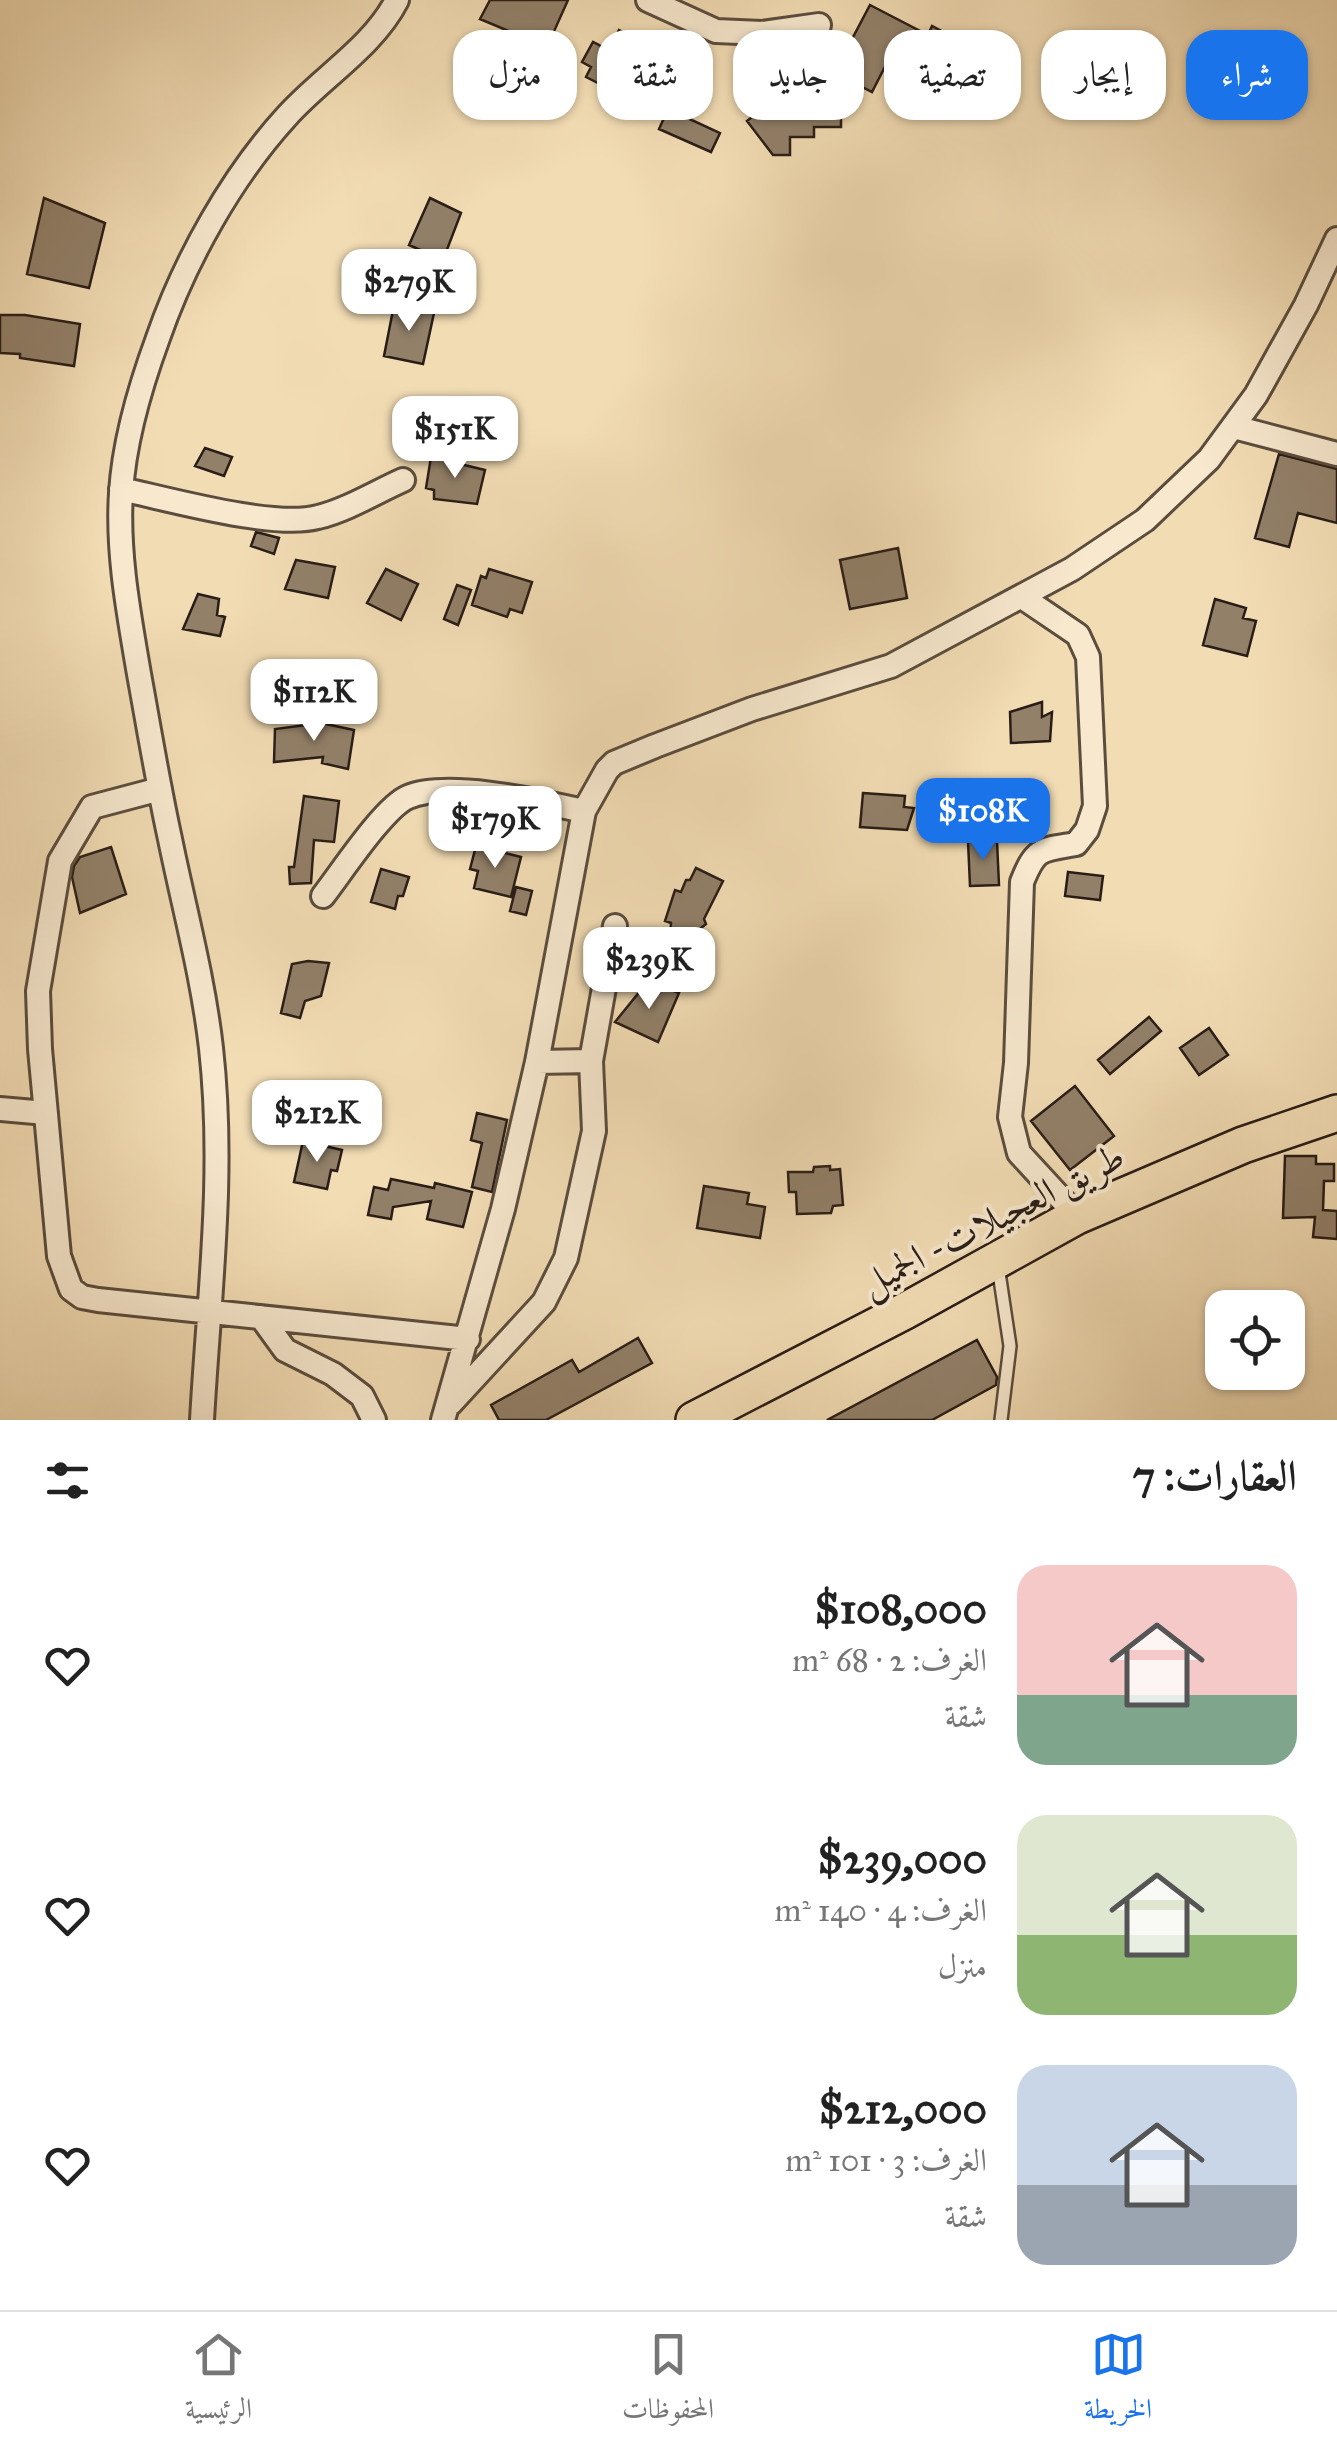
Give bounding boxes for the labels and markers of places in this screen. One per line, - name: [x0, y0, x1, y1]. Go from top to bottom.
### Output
- pin: $279K: [339, 249, 479, 334]
- pin: $151K: [385, 396, 525, 481]
- pin: $112K: [244, 659, 384, 744]
- pin: $108K: [913, 778, 1053, 863]
- pin: $179K: [425, 786, 565, 871]
- pin: $239K: [579, 927, 719, 1012]
- pin: $212K: [247, 1080, 387, 1165]

